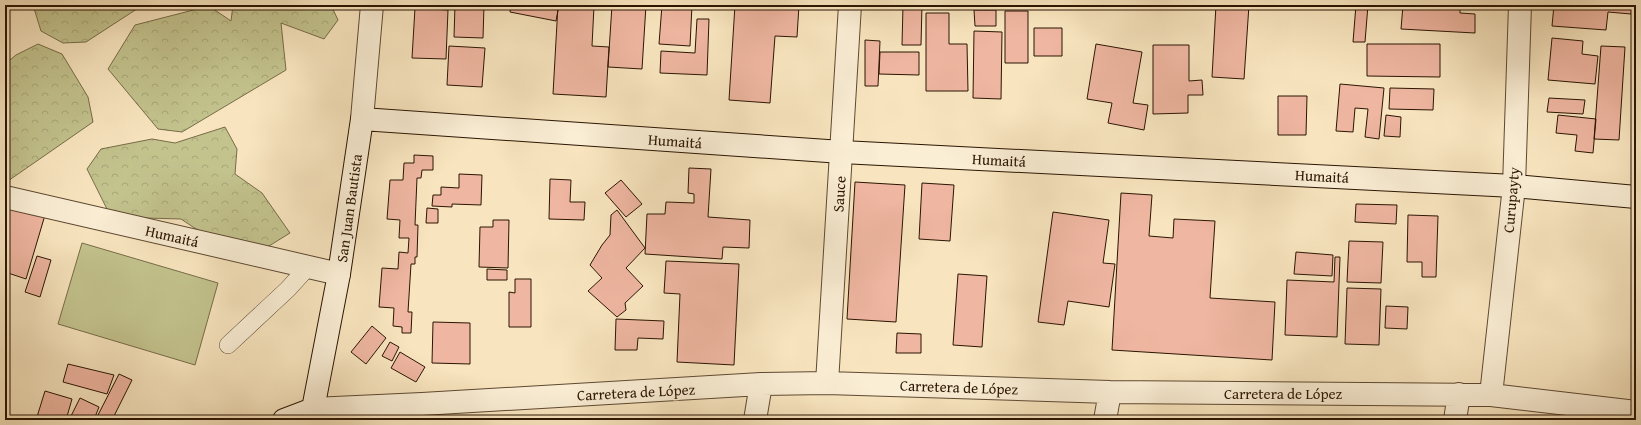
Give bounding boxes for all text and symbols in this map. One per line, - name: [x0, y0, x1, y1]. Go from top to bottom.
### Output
- street label: Humaitá: [647, 129, 703, 153]
- street label: Humaitá: [971, 148, 1027, 172]
- street label: San Juan Bautista: [331, 152, 367, 264]
- street label: Humaitá: [1294, 164, 1350, 188]
- street label: Curupayty: [1498, 166, 1524, 234]
- street label: Sauce: [827, 175, 851, 213]
- street label: Humaitá: [143, 220, 201, 252]
- street label: Carretera de López: [900, 374, 1019, 400]
- street label: Carretera de López: [576, 378, 696, 406]
- street label: Carretera de López: [1224, 383, 1343, 404]

